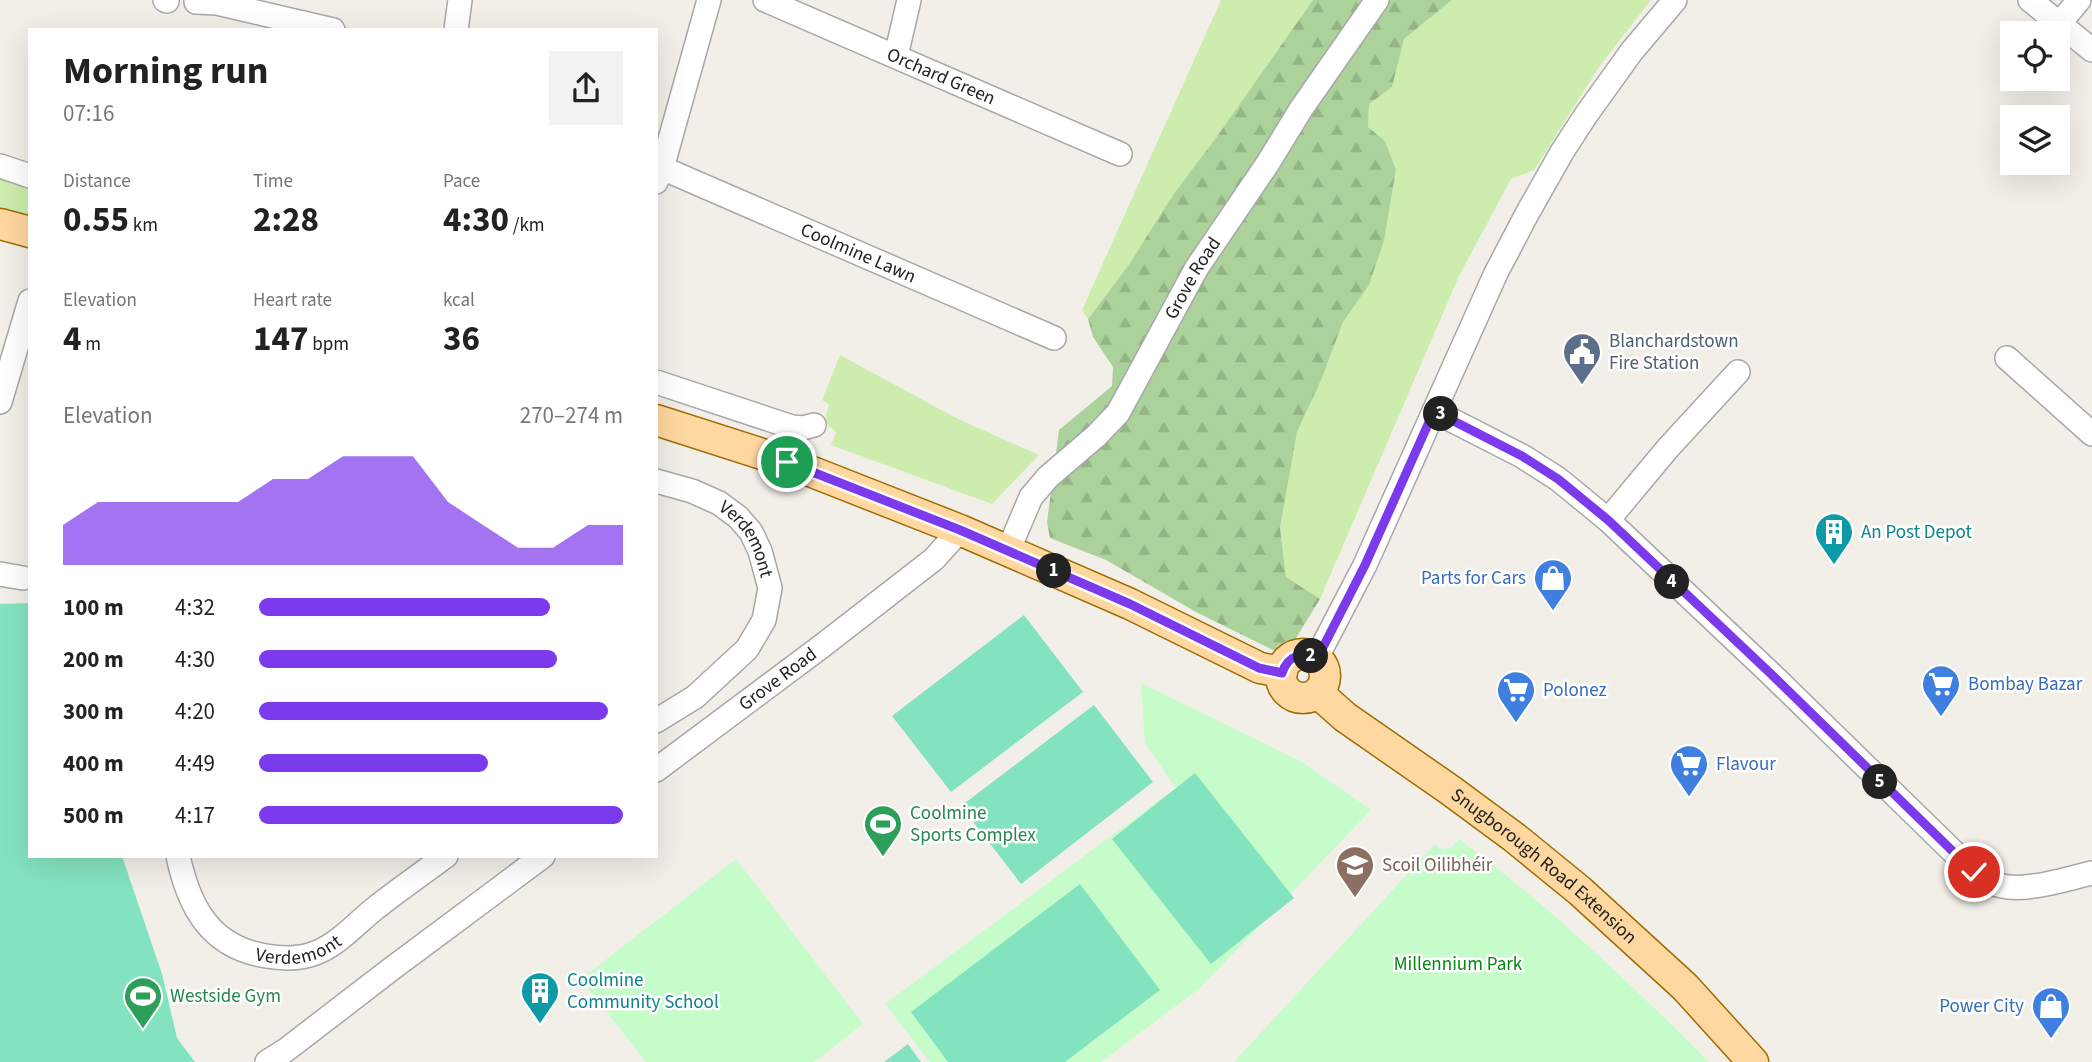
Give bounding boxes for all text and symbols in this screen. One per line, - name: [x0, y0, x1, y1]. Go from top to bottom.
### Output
- map controls: [2000, 21, 2070, 175]
- button: locate: [2000, 21, 2070, 91]
- street label: Orchard Green: [883, 41, 1000, 112]
- text: Morning run: [63, 44, 268, 98]
- button: share: [549, 51, 623, 125]
- text: 07:16: [63, 97, 114, 130]
- button: layers: [2000, 105, 2070, 175]
- text: Distance: [63, 168, 131, 195]
- text: Time: [253, 168, 293, 195]
- text: Pace: [443, 168, 480, 195]
- text: 0.55: [63, 195, 129, 245]
- text: 2:28: [253, 195, 319, 245]
- text: 4:30: [443, 195, 509, 245]
- text: km: [129, 212, 158, 239]
- text: /km: [509, 212, 545, 239]
- street label: Coolmine Lawn: [796, 216, 920, 290]
- street label: Grove Road: [1158, 232, 1227, 324]
- text: Elevation: [63, 287, 137, 314]
- text: Heart rate: [253, 287, 332, 314]
- text: kcal: [443, 287, 475, 314]
- text: 4: [63, 314, 81, 364]
- text: 147: [253, 314, 308, 364]
- text: 36: [443, 314, 480, 364]
- place label: Blanchardstown Fire Station: [1609, 328, 1739, 377]
- text: m: [81, 331, 101, 358]
- text: bpm: [308, 331, 349, 358]
- public building icon: Blanchardstown Fire Station: [1561, 331, 1603, 386]
- pin: 3: [1424, 396, 1458, 432]
- text: Elevation: [63, 399, 153, 432]
- text: 270–274 m: [520, 399, 623, 432]
- text: 3: [1435, 400, 1446, 427]
- pin: [757, 432, 817, 492]
- icon: arrive: [768, 443, 806, 481]
- street label: Verdemont: [713, 494, 780, 581]
- building icon: An Post Depot: [1813, 511, 1855, 566]
- place label: An Post Depot: [1861, 519, 1972, 546]
- pin: 1: [1036, 554, 1072, 588]
- text: 1: [1048, 557, 1059, 584]
- shop icon: Parts for Cars: [1532, 557, 1574, 612]
- pin: 4: [1654, 564, 1690, 600]
- place label: Parts for Cars: [1421, 565, 1526, 592]
- text: 4: [1666, 568, 1677, 595]
- text: 100 m: [63, 591, 124, 624]
- text: 4:32: [175, 591, 215, 624]
- pin: 2: [1294, 638, 1328, 674]
- street label: Grove Road: [733, 641, 822, 717]
- text: 2: [1305, 642, 1316, 669]
- text: 200 m: [63, 643, 124, 676]
- text: 4:30: [175, 643, 215, 676]
- supermarket icon: Bombay Bazar: [1920, 663, 1962, 718]
- supermarket icon: Polonez: [1495, 669, 1537, 724]
- place label: Bombay Bazar: [1968, 671, 2083, 698]
- place label: Polonez: [1543, 677, 1607, 704]
- text: 300 m: [63, 695, 124, 728]
- text: 4:20: [175, 695, 215, 728]
- supermarket icon: Flavour: [1668, 743, 1710, 798]
- text: 400 m: [63, 747, 124, 780]
- text: 4:49: [175, 747, 215, 780]
- place label: Flavour: [1716, 751, 1776, 778]
- pin: 5: [1862, 764, 1898, 800]
- text: 5: [1874, 768, 1885, 795]
- street label: Snugborough Road Extension: [1445, 782, 1643, 950]
- text: 500 m: [63, 799, 124, 832]
- text: 4:17: [175, 799, 215, 832]
- place label: Coolmine Sports Complex: [910, 800, 1036, 849]
- sports icon: Coolmine Sports Complex: [862, 803, 904, 858]
- pin: [1944, 842, 2004, 902]
- school or university icon: Scoil Oilibhéir: [1334, 844, 1376, 899]
- place label: Scoil Oilibhéir: [1382, 852, 1493, 879]
- icon: check: [1955, 853, 1993, 891]
- street label: Verdemont: [253, 928, 348, 971]
- park label: Millennium Park: [1394, 951, 1523, 978]
- place label: Coolmine Community School: [567, 967, 719, 1016]
- building icon: Coolmine Community School: [519, 970, 561, 1025]
- sports icon: Westside Gym: [122, 975, 164, 1030]
- place label: Westside Gym: [170, 983, 281, 1010]
- shop icon: Power City: [2030, 985, 2072, 1040]
- place label: Power City: [1939, 993, 2024, 1020]

